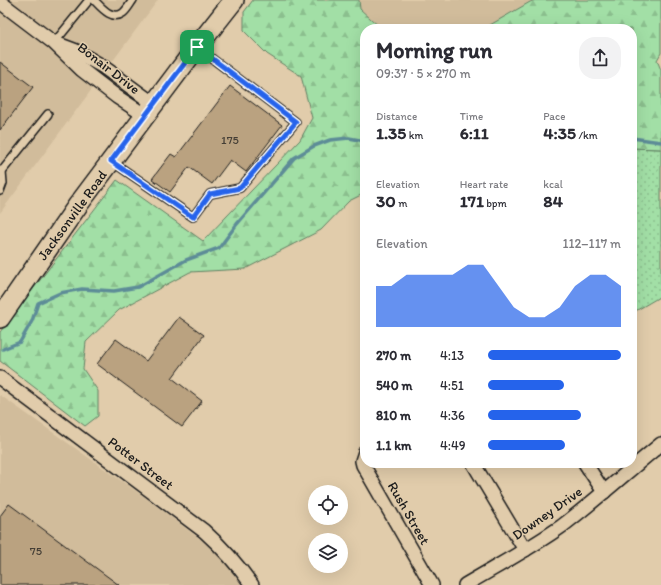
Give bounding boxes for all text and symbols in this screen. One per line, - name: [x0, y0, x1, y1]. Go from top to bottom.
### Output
- pin: [180, 30, 214, 64]
- icon: arrive: [186, 36, 208, 58]
- text: Morning run: [376, 37, 492, 64]
- button: share: [579, 37, 621, 79]
- street label: Bonair Drive: [74, 39, 144, 98]
- text: 09:37 · 5 × 270 m: [376, 66, 471, 81]
- text: Distance: [376, 110, 417, 123]
- text: Time: [460, 110, 483, 123]
- text: Pace: [543, 110, 565, 123]
- text: 1.35: [376, 123, 406, 143]
- text: 6:11: [460, 123, 489, 143]
- text: 4:35: [543, 123, 576, 143]
- text: km: [406, 129, 423, 142]
- text: /km: [576, 129, 598, 142]
- house number: 175: [221, 133, 239, 147]
- street label: Jacksonville Road: [34, 167, 111, 264]
- text: Elevation: [376, 178, 420, 191]
- text: Heart rate: [460, 178, 508, 191]
- text: kcal: [543, 178, 563, 191]
- text: 30: [376, 191, 396, 211]
- text: 171: [460, 191, 484, 211]
- text: 84: [543, 191, 563, 211]
- text: m: [396, 197, 407, 210]
- text: bpm: [484, 197, 507, 210]
- text: Elevation: [376, 236, 428, 251]
- text: 112–117 m: [562, 236, 621, 251]
- text: 270 m: [376, 348, 411, 363]
- text: 4:13: [440, 348, 464, 363]
- text: 540 m: [376, 378, 413, 393]
- text: 4:51: [440, 378, 464, 393]
- text: 810 m: [376, 408, 411, 423]
- text: 4:36: [440, 408, 465, 423]
- street label: Potter Street: [105, 433, 177, 493]
- text: 1.1 km: [376, 438, 411, 453]
- text: 4:49: [440, 438, 466, 453]
- street label: Rush Street: [384, 479, 433, 548]
- street label: Downey Drive: [509, 483, 586, 544]
- map controls: [308, 485, 348, 573]
- button: locate: [308, 485, 348, 525]
- button: layers: [308, 533, 348, 573]
- house number: 75: [30, 544, 42, 558]

